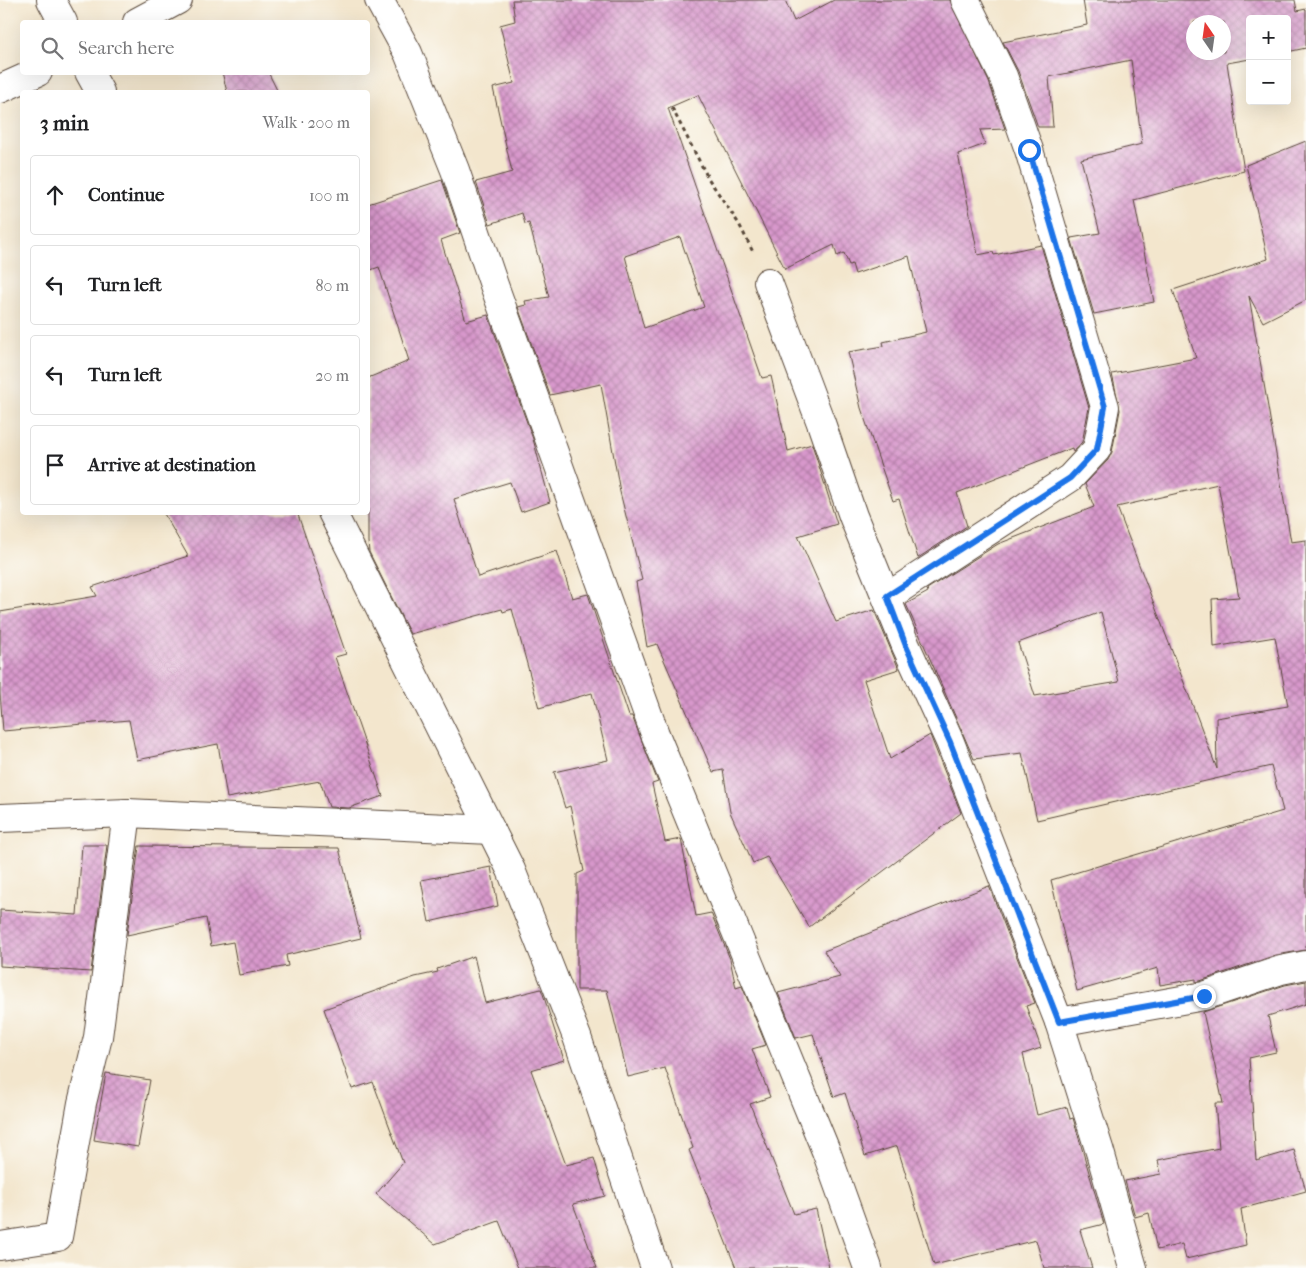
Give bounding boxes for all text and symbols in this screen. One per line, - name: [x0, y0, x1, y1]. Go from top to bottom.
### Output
- north arrow: [1186, 15, 1231, 60]
- map controls: [1246, 15, 1291, 105]
- button: +: [1246, 15, 1291, 60]
- search box: [20, 20, 370, 75]
- icon: search: [38, 34, 66, 62]
- text: Search here: [78, 37, 174, 59]
- button: −: [1246, 60, 1291, 105]
- text: 3 min: [40, 111, 89, 135]
- text: Walk · 200 m: [263, 113, 350, 132]
- route start: [1018, 139, 1041, 162]
- icon: ahead: [41, 181, 69, 209]
- text: Continue: [88, 184, 164, 206]
- text: 100 m: [309, 186, 349, 205]
- icon: left: [41, 271, 69, 299]
- text: Turn left: [88, 274, 162, 296]
- text: 80 m: [315, 276, 349, 295]
- icon: left: [41, 361, 69, 389]
- text: Turn left: [88, 364, 162, 386]
- text: 20 m: [315, 366, 349, 385]
- icon: arrive: [41, 451, 69, 479]
- text: Arrive at destination: [88, 454, 256, 476]
- route end: [1193, 985, 1216, 1008]

